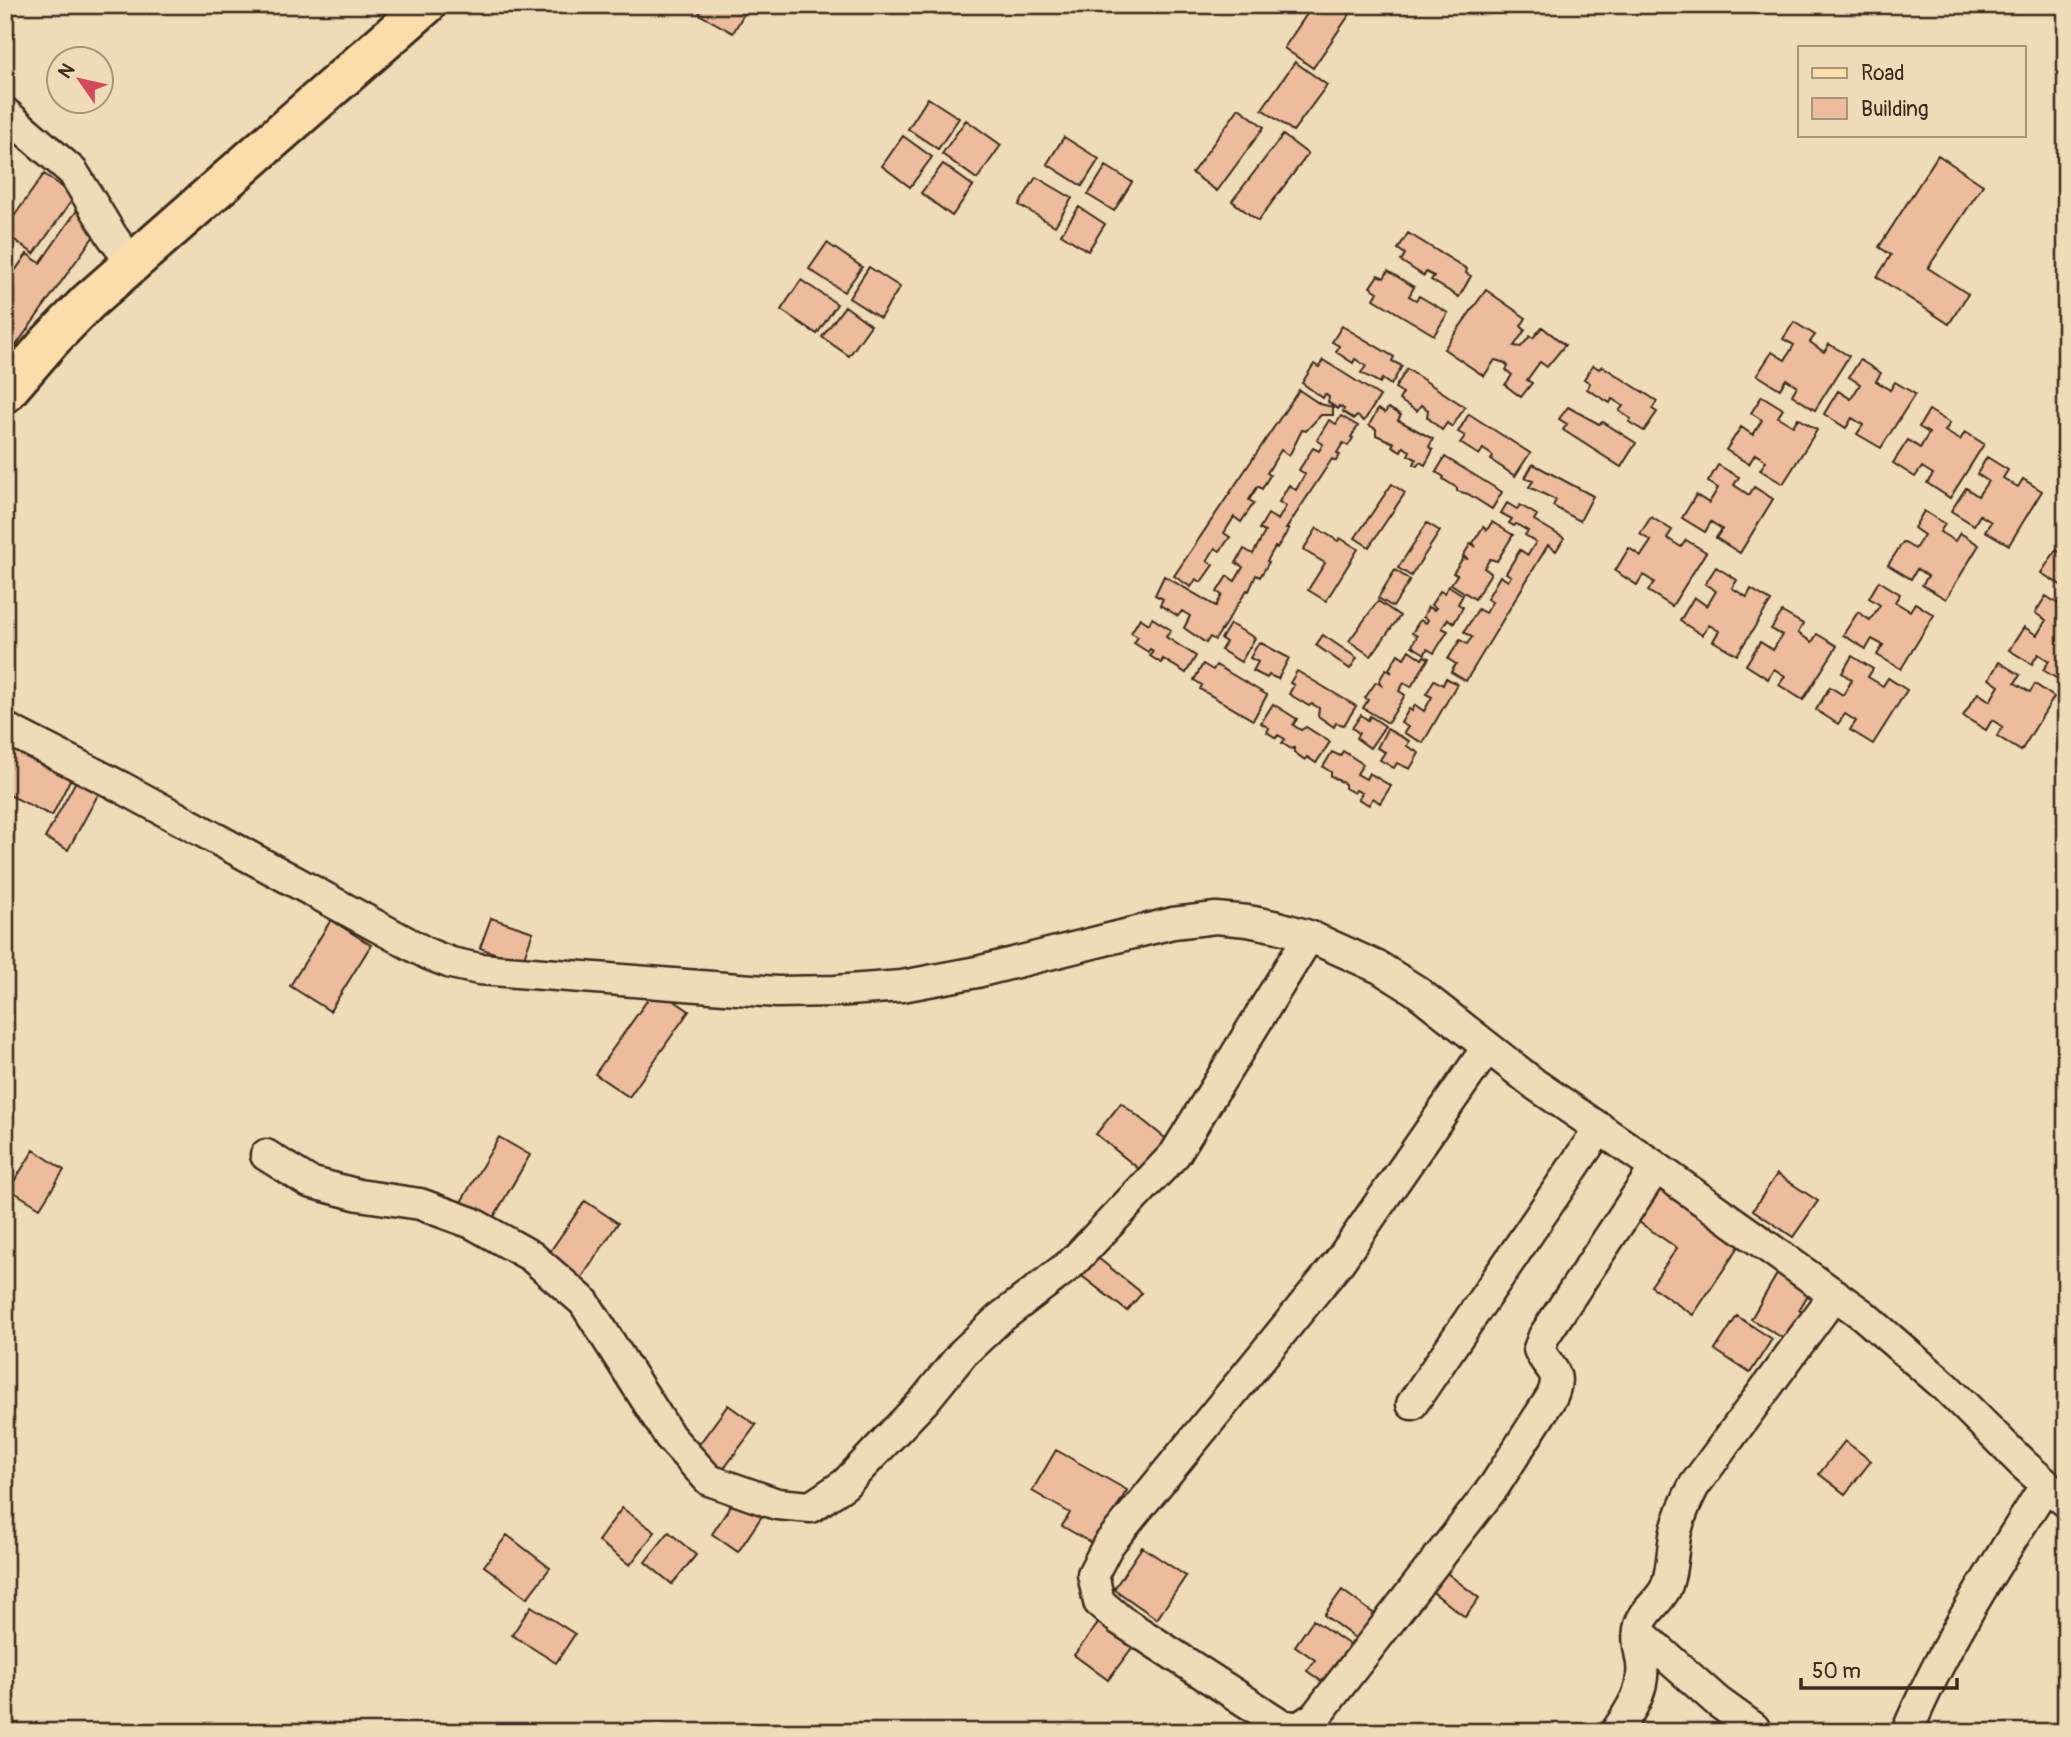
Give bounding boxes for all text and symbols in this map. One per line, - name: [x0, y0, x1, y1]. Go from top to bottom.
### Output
- north arrow: [46, 46, 116, 116]
- legend: [1798, 46, 2025, 136]
- text: N: [53, 59, 80, 83]
- text: Road: [1861, 60, 1905, 87]
- text: Building: [1861, 96, 1928, 123]
- scale bar: [1801, 1646, 1957, 1690]
- text: 50 m: [1812, 1658, 1861, 1685]

